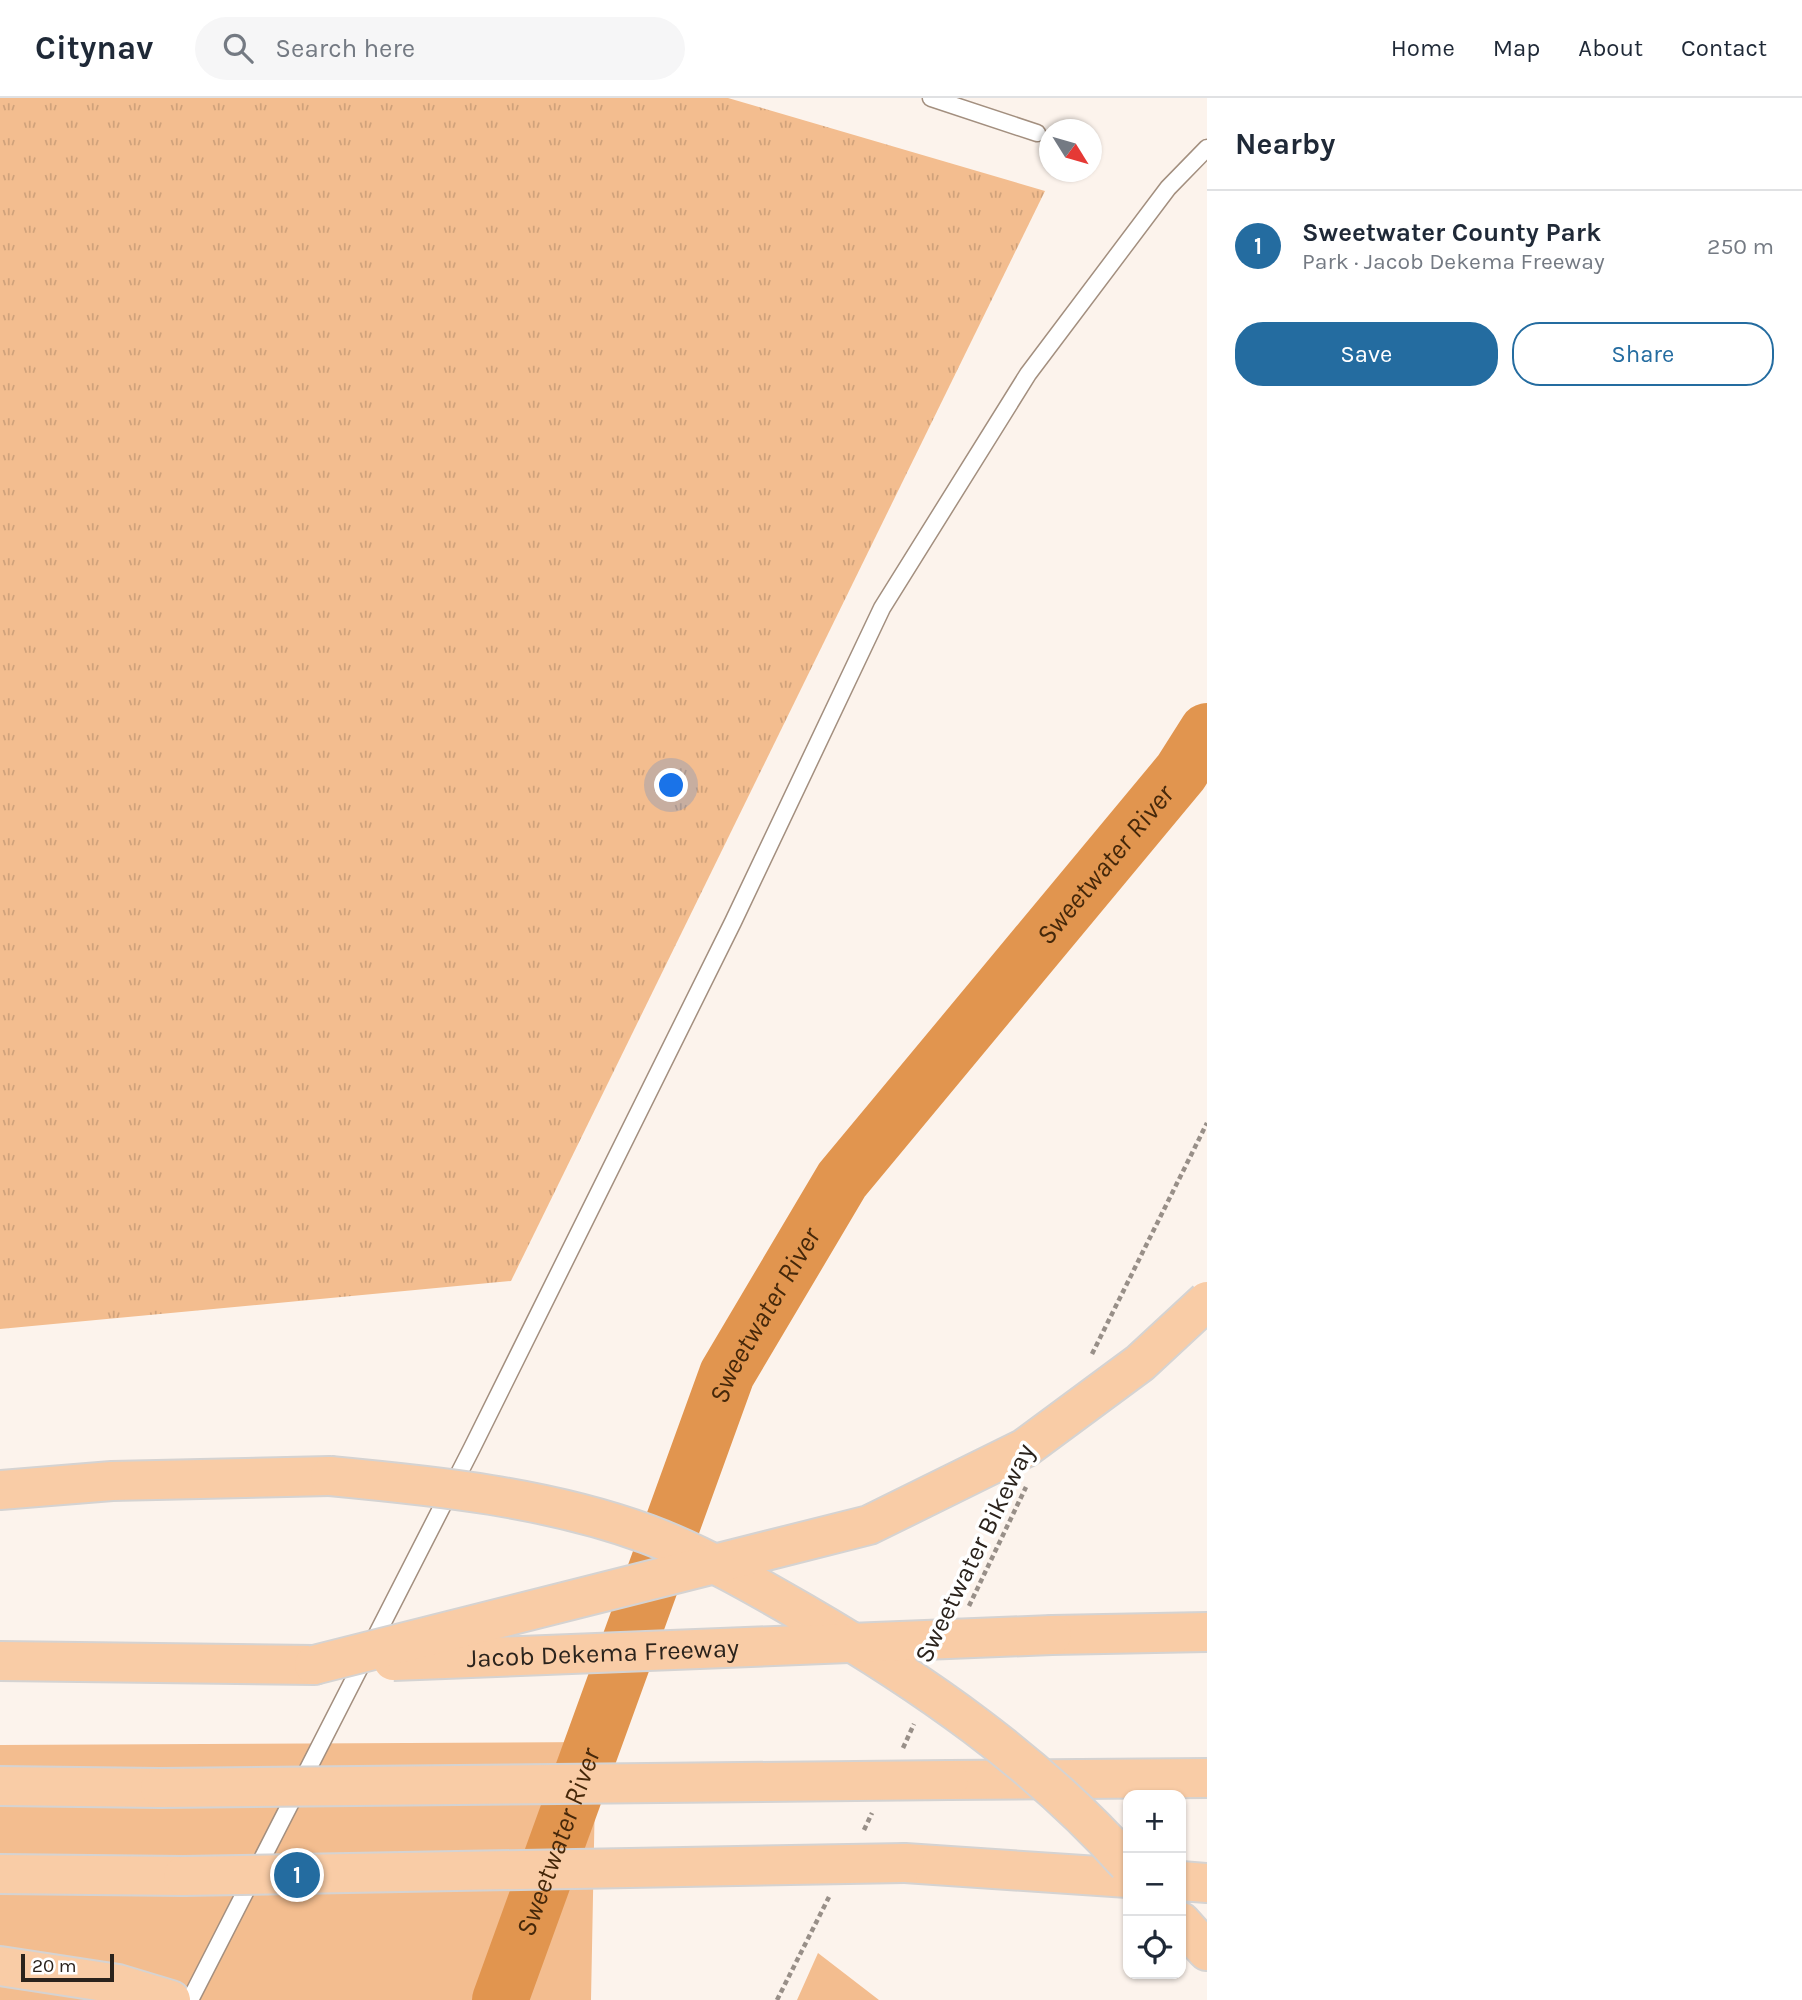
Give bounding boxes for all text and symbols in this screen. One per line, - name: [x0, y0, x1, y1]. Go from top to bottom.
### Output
- search box: [195, 17, 685, 80]
- text: Citynav: [35, 29, 153, 67]
- icon: search: [219, 29, 257, 67]
- text: Search here: [275, 33, 415, 64]
- text: Home: [1391, 34, 1455, 62]
- text: Map: [1493, 34, 1540, 62]
- text: About: [1578, 34, 1643, 62]
- text: Contact: [1681, 34, 1767, 62]
- north arrow: [1039, 119, 1102, 182]
- text: Nearby: [1235, 126, 1335, 162]
- text: Sweetwater County Park: [1302, 217, 1601, 248]
- text: 1: [1254, 233, 1262, 260]
- text: 250 m: [1707, 233, 1774, 260]
- text: Park · Jacob Dekema Freeway: [1302, 248, 1605, 275]
- button: Save: [1235, 322, 1498, 386]
- button: Share: [1512, 322, 1774, 386]
- your location: [654, 768, 688, 802]
- water label: Sweetwater River: [1029, 777, 1182, 951]
- water label: Sweetwater River: [702, 1220, 828, 1408]
- street label: Sweetwater Bikeway: [908, 1439, 1041, 1668]
- street label: Jacob Dekema Freeway: [466, 1632, 740, 1674]
- water label: Sweetwater River: [509, 1742, 607, 1941]
- map controls: [1123, 1790, 1186, 1979]
- button: +: [1123, 1790, 1186, 1853]
- pin: 1: [274, 1849, 320, 1901]
- button: −: [1123, 1853, 1186, 1916]
- button: locate: [1123, 1916, 1186, 1979]
- scale bar: [21, 1951, 114, 1983]
- text: 20 m: [32, 1955, 77, 1977]

